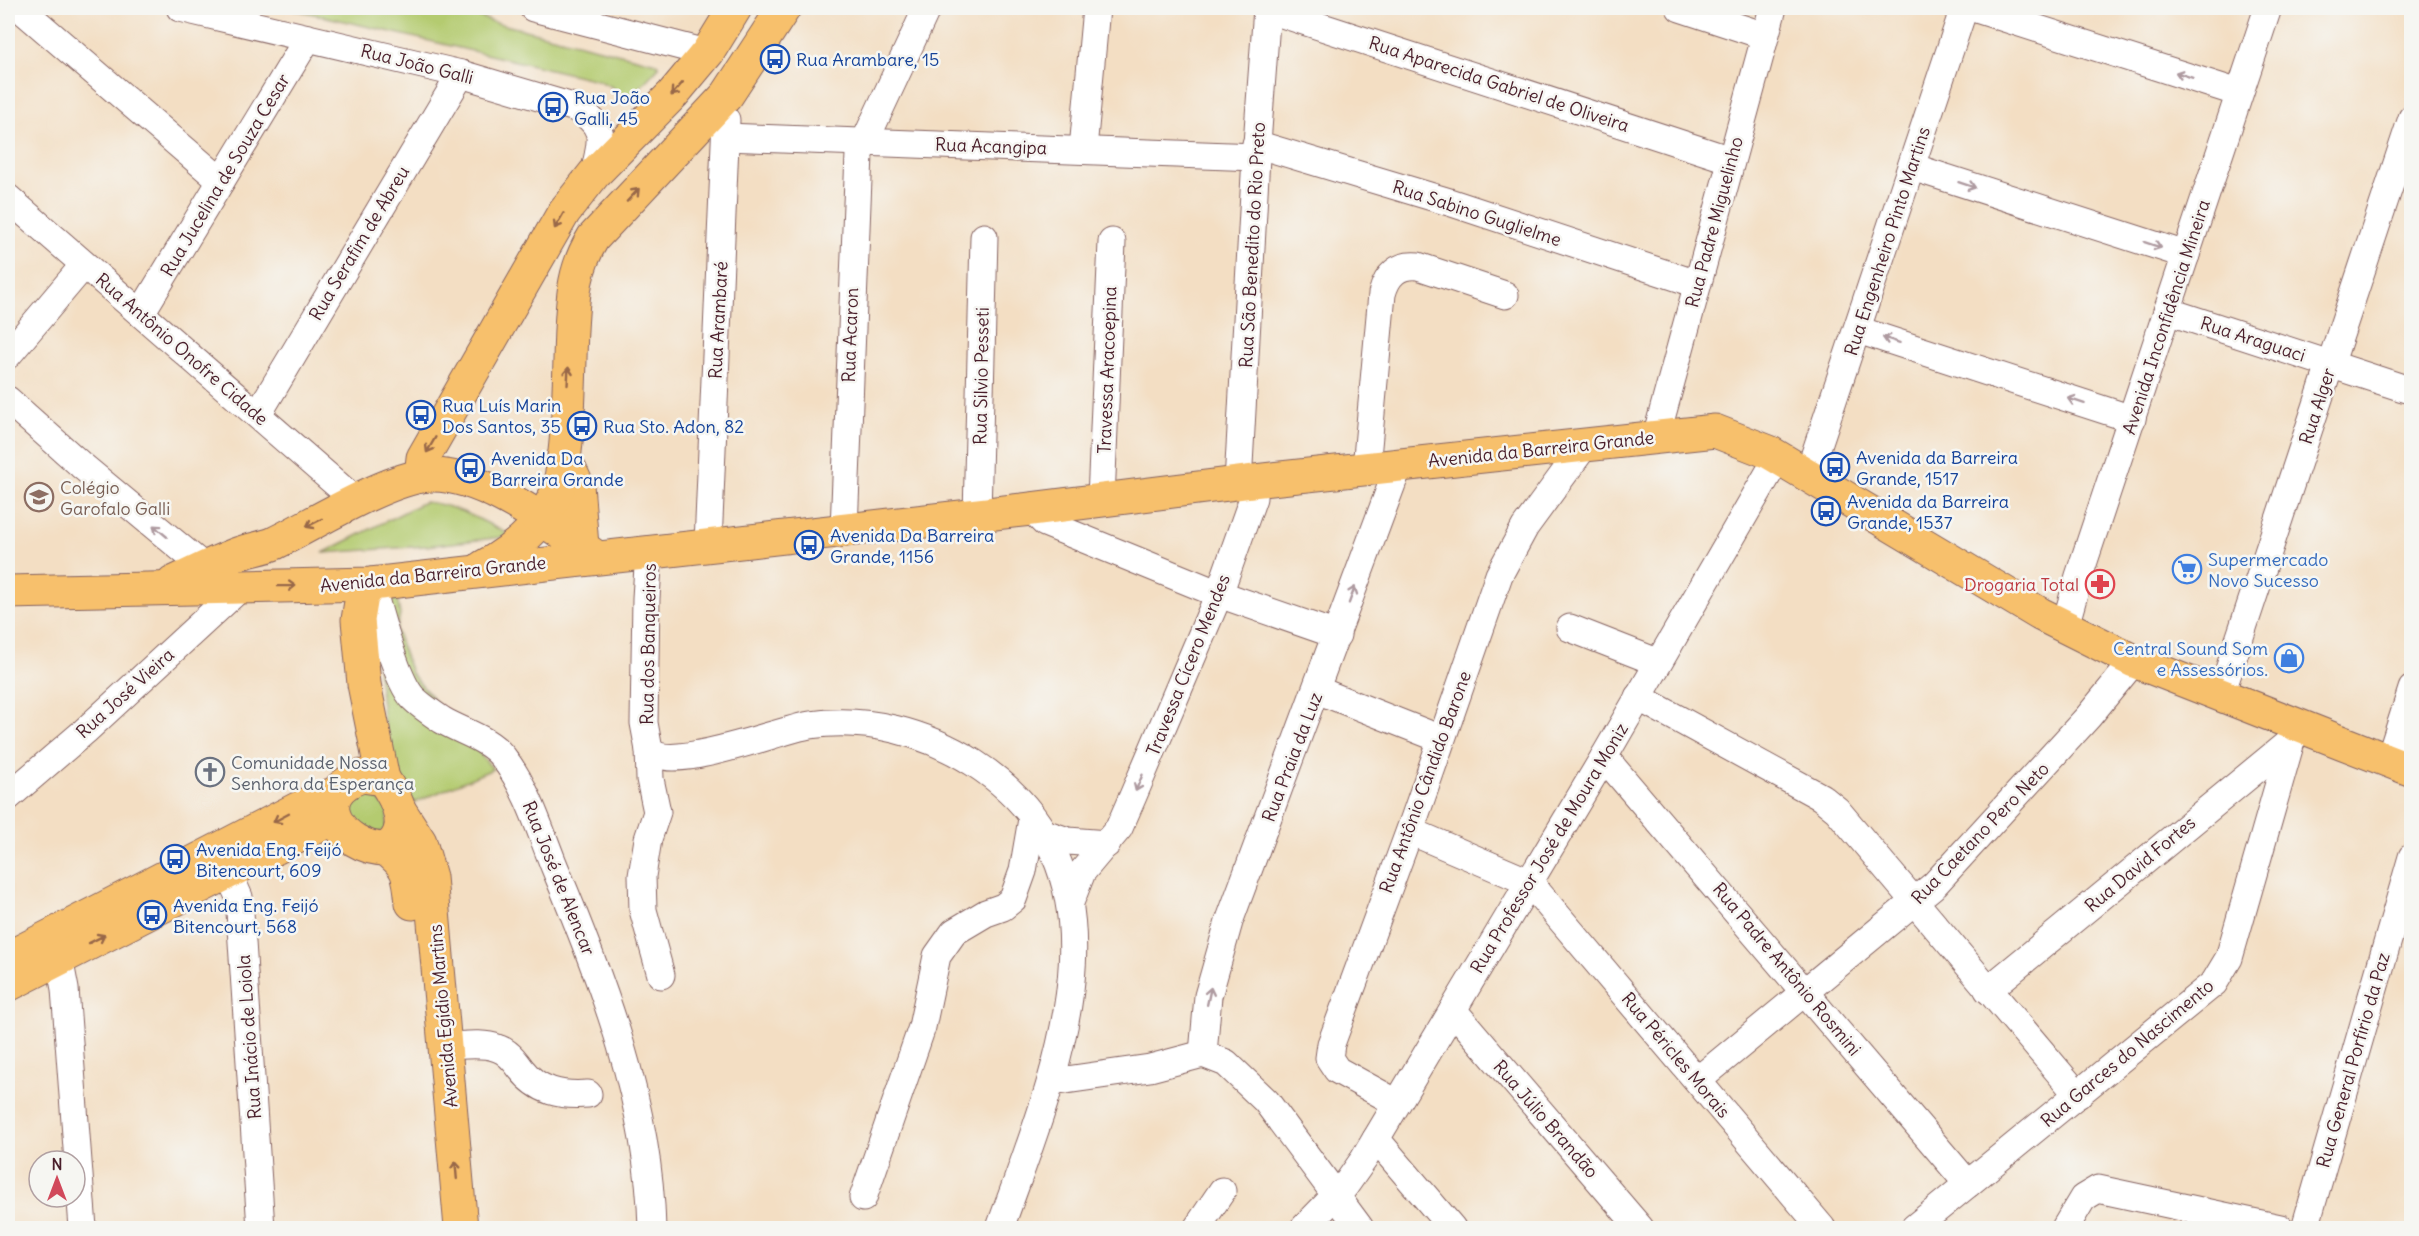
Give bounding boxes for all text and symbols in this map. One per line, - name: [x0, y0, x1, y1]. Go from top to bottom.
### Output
- street label: Rua Aparecida Gabriel de Oliveira: [1366, 31, 1632, 137]
- street label: Rua João Galli: [358, 39, 476, 89]
- bus stop icon: Rua Arambare, 15: [759, 43, 791, 75]
- place label: Rua Arambare, 15: [796, 48, 939, 71]
- street label: Rua Jucelina de Souza Cesar: [155, 69, 295, 281]
- one-way arrow: [2175, 69, 2194, 80]
- one-way arrow: [670, 81, 684, 96]
- place label: Rua João Galli, 45: [574, 86, 650, 130]
- bus stop icon: Rua João Galli, 45: [537, 91, 569, 123]
- street label: Rua São Benedito do Rio Preto: [1234, 122, 1270, 368]
- street label: Rua Engenheiro Pinto Martins: [1839, 124, 1935, 358]
- street label: Rua Acangipa: [935, 133, 1047, 159]
- street label: Rua Padre Miguelinho: [1680, 134, 1748, 310]
- street label: Rua Serafim de Abreu: [304, 161, 414, 325]
- street label: Rua Sabino Guglielme: [1390, 175, 1564, 251]
- one-way arrow: [1957, 180, 1976, 191]
- one-way arrow: [626, 188, 640, 203]
- street label: Avenida Inconfidência Mineira: [2117, 197, 2215, 437]
- one-way arrow: [553, 212, 565, 229]
- one-way arrow: [2143, 240, 2162, 251]
- street label: Rua Arambaré: [703, 261, 733, 379]
- street label: Rua Antônio Onofre Cidade: [91, 268, 273, 430]
- street label: Travessa Aracoepina: [1093, 286, 1121, 454]
- street label: Rua Acaron: [837, 287, 863, 383]
- street label: Rua Silvio Pesseti: [968, 307, 994, 445]
- street label: Rua Araguaci: [2198, 311, 2308, 367]
- one-way arrow: [1882, 334, 1901, 345]
- street label: Rua Alger: [2294, 364, 2340, 447]
- one-way arrow: [563, 367, 574, 387]
- place label: Rua Luís Marin Dos Santos, 35: [442, 394, 561, 438]
- one-way arrow: [2067, 395, 2086, 406]
- bus stop icon: Rua Luís Marin Dos Santos, 35: [405, 399, 437, 431]
- bus stop icon: Rua Sto. Adon, 82: [566, 410, 598, 442]
- place label: Rua Sto. Adon, 82: [603, 415, 744, 438]
- street label: Avenida da Barreira Grande: [1427, 426, 1655, 472]
- one-way arrow: [425, 436, 437, 453]
- place label: Avenida da Barreira Grande, 1517: [1856, 446, 2018, 490]
- place label: Avenida Da Barreira Grande: [491, 447, 624, 491]
- bus stop icon: Avenida da Barreira Grande, 1517: [1819, 451, 1851, 483]
- bus stop icon: Avenida Da Barreira Grande: [454, 452, 486, 484]
- place label: Colégio Garofalo Galli: [60, 476, 170, 520]
- school or university icon: Colégio Garofalo Galli: [23, 481, 55, 513]
- place label: Avenida da Barreira Grande, 1537: [1847, 490, 2009, 534]
- bus stop icon: Avenida da Barreira Grande, 1537: [1810, 495, 1842, 527]
- one-way arrow: [306, 517, 323, 529]
- one-way arrow: [153, 524, 168, 538]
- place label: Avenida Da Barreira Grande, 1156: [830, 524, 994, 568]
- bus stop icon: Avenida Da Barreira Grande, 1156: [793, 529, 825, 561]
- place label: Supermercado Novo Sucesso: [2208, 548, 2328, 592]
- street label: Avenida da Barreira Grande: [319, 551, 547, 597]
- supermarket icon: Supermercado Novo Sucesso: [2171, 553, 2203, 585]
- street label: Rua dos Banqueiros: [635, 563, 661, 725]
- pharmacy icon: Drogaria Total: [2084, 568, 2116, 600]
- street label: Travessa Cícero Mendes: [1141, 571, 1235, 759]
- place label: Drogaria Total: [1964, 573, 2079, 596]
- one-way arrow: [277, 581, 297, 592]
- one-way arrow: [1347, 586, 1358, 604]
- place label: Central Sound Som e Assessórios.: [2113, 637, 2268, 681]
- shop icon: Central Sound Som e Assessórios.: [2273, 642, 2305, 674]
- street label: Rua José Vieira: [71, 643, 179, 743]
- street label: Rua Antônio Cândido Barone: [1374, 668, 1476, 896]
- street label: Rua Praia da Luz: [1257, 689, 1327, 825]
- street label: Rua Professor José de Moura Moniz: [1465, 718, 1633, 977]
- place label: Comunidade Nossa Senhora da Esperança: [231, 751, 414, 795]
- church icon: Comunidade Nossa Senhora da Esperança: [194, 756, 226, 788]
- street label: Rua Caetano Pero Neto: [1906, 757, 2054, 909]
- one-way arrow: [1133, 774, 1144, 792]
- street label: Rua José de Alencar: [518, 797, 601, 959]
- street label: Rua David Fortes: [2080, 811, 2200, 917]
- one-way arrow: [272, 813, 290, 824]
- place label: Avenida Eng. Feijó Bitencourt, 609: [196, 838, 342, 882]
- bus stop icon: Avenida Eng. Feijó Bitencourt, 609: [159, 843, 191, 875]
- street label: Rua Padre Antônio Rosmini: [1708, 878, 1866, 1060]
- place label: Avenida Eng. Feijó Bitencourt, 568: [173, 894, 319, 938]
- bus stop icon: Avenida Eng. Feijó Bitencourt, 568: [136, 899, 168, 931]
- street label: Avenida Egídio Martins: [424, 923, 462, 1109]
- one-way arrow: [87, 933, 105, 944]
- street label: Rua General Porfírio da Paz: [2311, 949, 2395, 1170]
- street label: Rua Inácio de Loiola: [232, 954, 266, 1120]
- street label: Rua Garces do Nascimento: [2036, 974, 2218, 1132]
- one-way arrow: [1204, 986, 1215, 1006]
- street label: Rua Péricles Morais: [1617, 987, 1735, 1123]
- street label: Rua Júlio Brandão: [1488, 1055, 1604, 1183]
- north arrow: [27, 1149, 87, 1209]
- text: N: [51, 1154, 63, 1174]
- one-way arrow: [450, 1161, 461, 1181]

